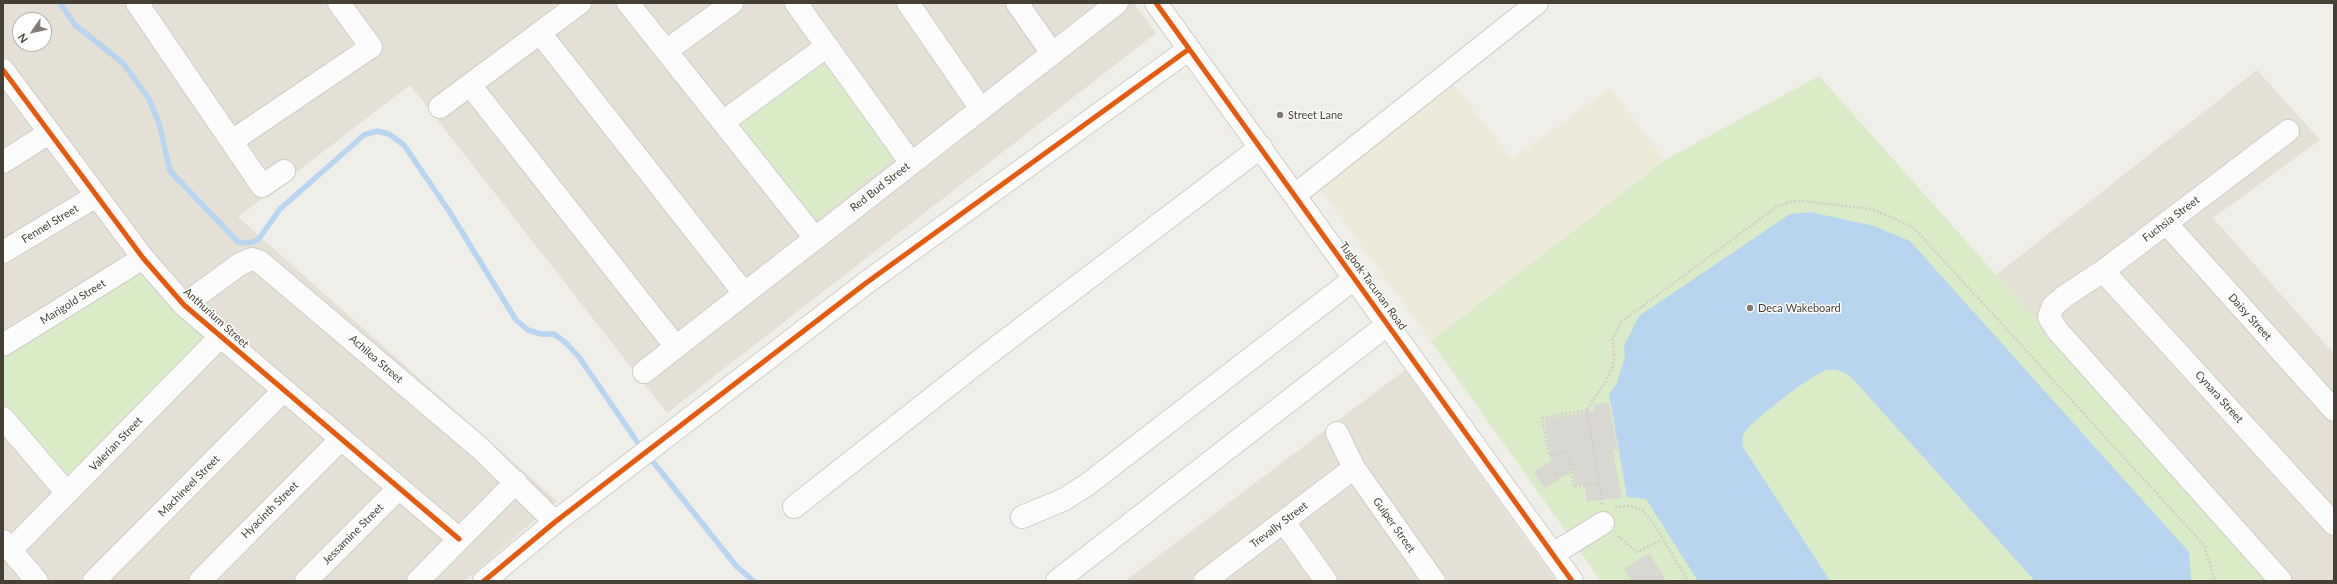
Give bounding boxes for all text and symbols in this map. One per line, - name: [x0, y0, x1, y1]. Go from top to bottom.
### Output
- north arrow: [12, 12, 52, 52]
- text: N: [15, 31, 30, 46]
- place label: Street Lane: [1288, 108, 1343, 122]
- marker: Street Lane: [1275, 110, 1285, 120]
- street label: Red Bud Street: [847, 160, 913, 214]
- street label: Fuchsia Street: [2140, 193, 2202, 245]
- street label: Fennel Street: [19, 202, 81, 246]
- street label: Tugbok-Tacunan Road: [1337, 239, 1409, 333]
- street label: Marigold Street: [38, 277, 108, 327]
- street label: Anthurium Street: [181, 285, 251, 351]
- street label: Daisy Street: [2226, 291, 2274, 343]
- place label: Deca Wakeboard: [1758, 301, 1841, 315]
- marker: Deca Wakeboard: [1745, 303, 1755, 313]
- street label: Achilea Street: [346, 332, 406, 386]
- street label: Cynara Street: [2192, 368, 2246, 426]
- street label: Valerian Street: [87, 414, 145, 474]
- street label: Machineel Street: [155, 452, 223, 520]
- street label: Hyacinth Street: [239, 479, 301, 541]
- street label: Gulper Street: [1370, 495, 1418, 555]
- street label: Trevally Street: [1248, 499, 1310, 551]
- street label: Jessamine Street: [320, 501, 386, 567]

